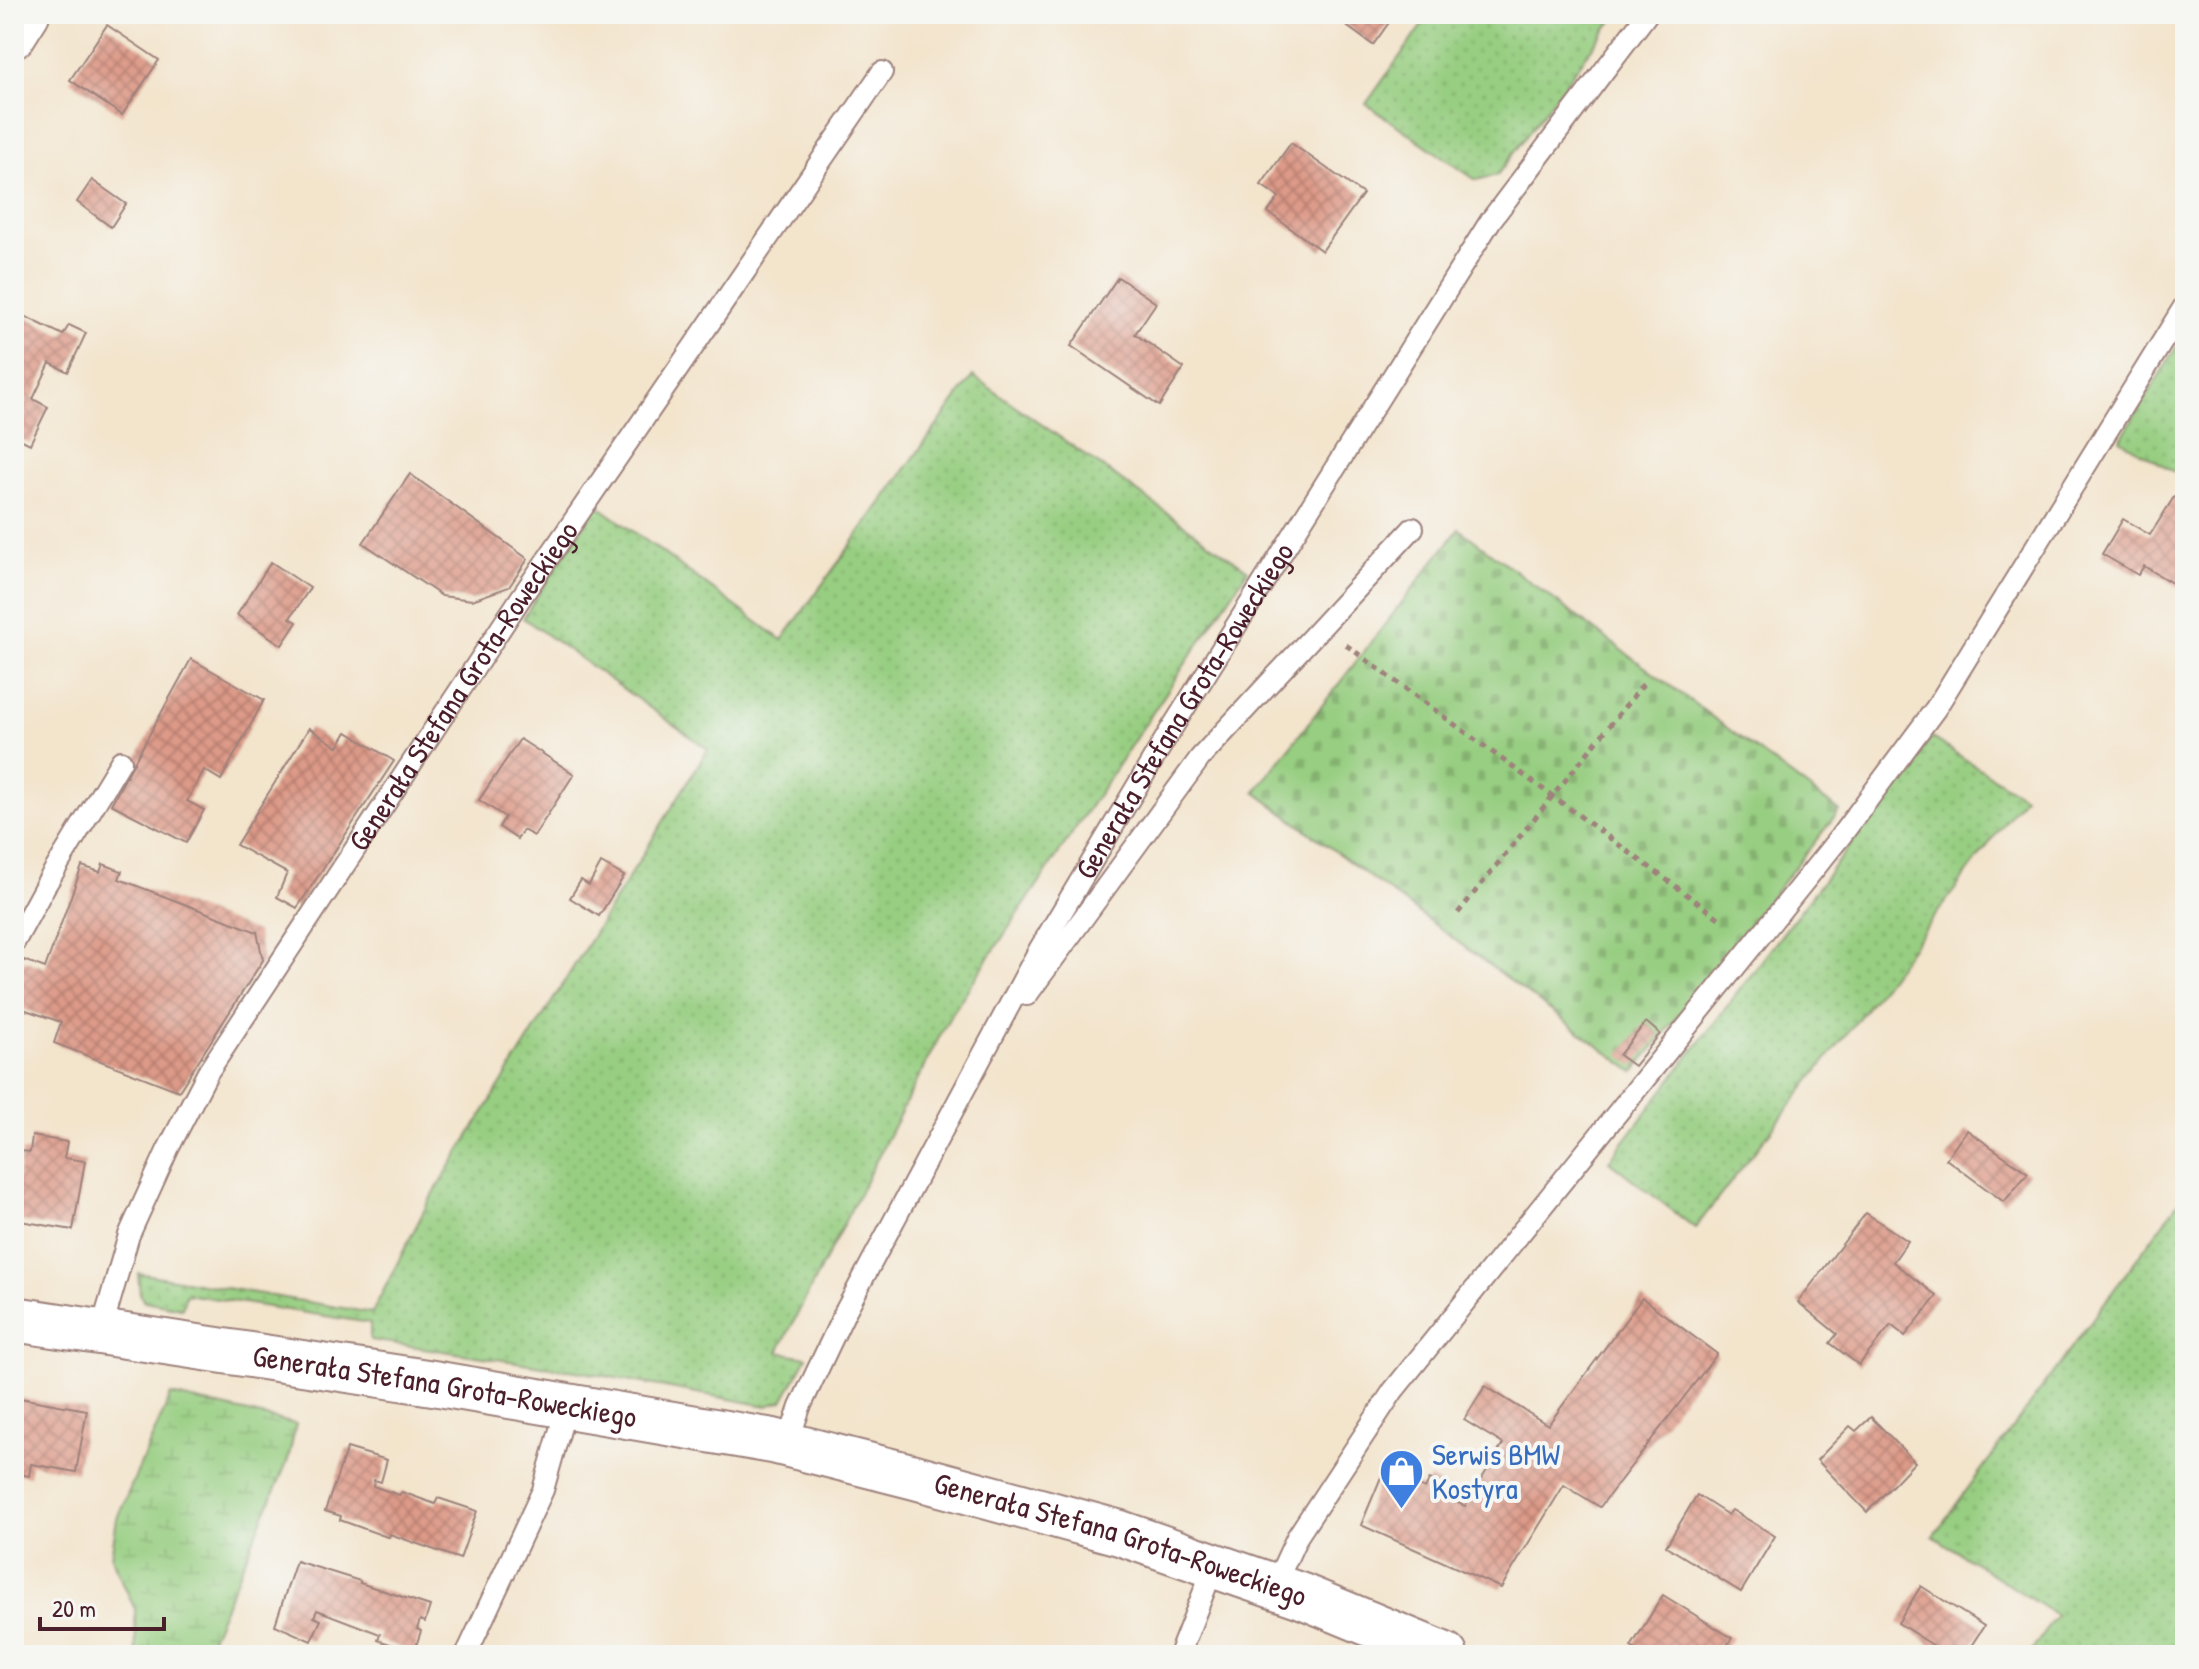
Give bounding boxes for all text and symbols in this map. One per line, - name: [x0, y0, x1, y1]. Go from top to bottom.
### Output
- street label: Generała Stefana Grota-Roweckiego: [338, 513, 587, 858]
- street label: Generała Stefana Grota-Roweckiego: [1065, 534, 1303, 886]
- street label: Generała Stefana Grota-Roweckiego: [250, 1335, 640, 1436]
- place label: Serwis BMW Kostyra: [1432, 1434, 1560, 1508]
- shop icon: Serwis BMW Kostyra: [1377, 1448, 1425, 1511]
- street label: Generała Stefana Grota-Roweckiego: [930, 1462, 1312, 1615]
- scale bar: [40, 1581, 164, 1631]
- text: 20 m: [52, 1592, 96, 1624]

